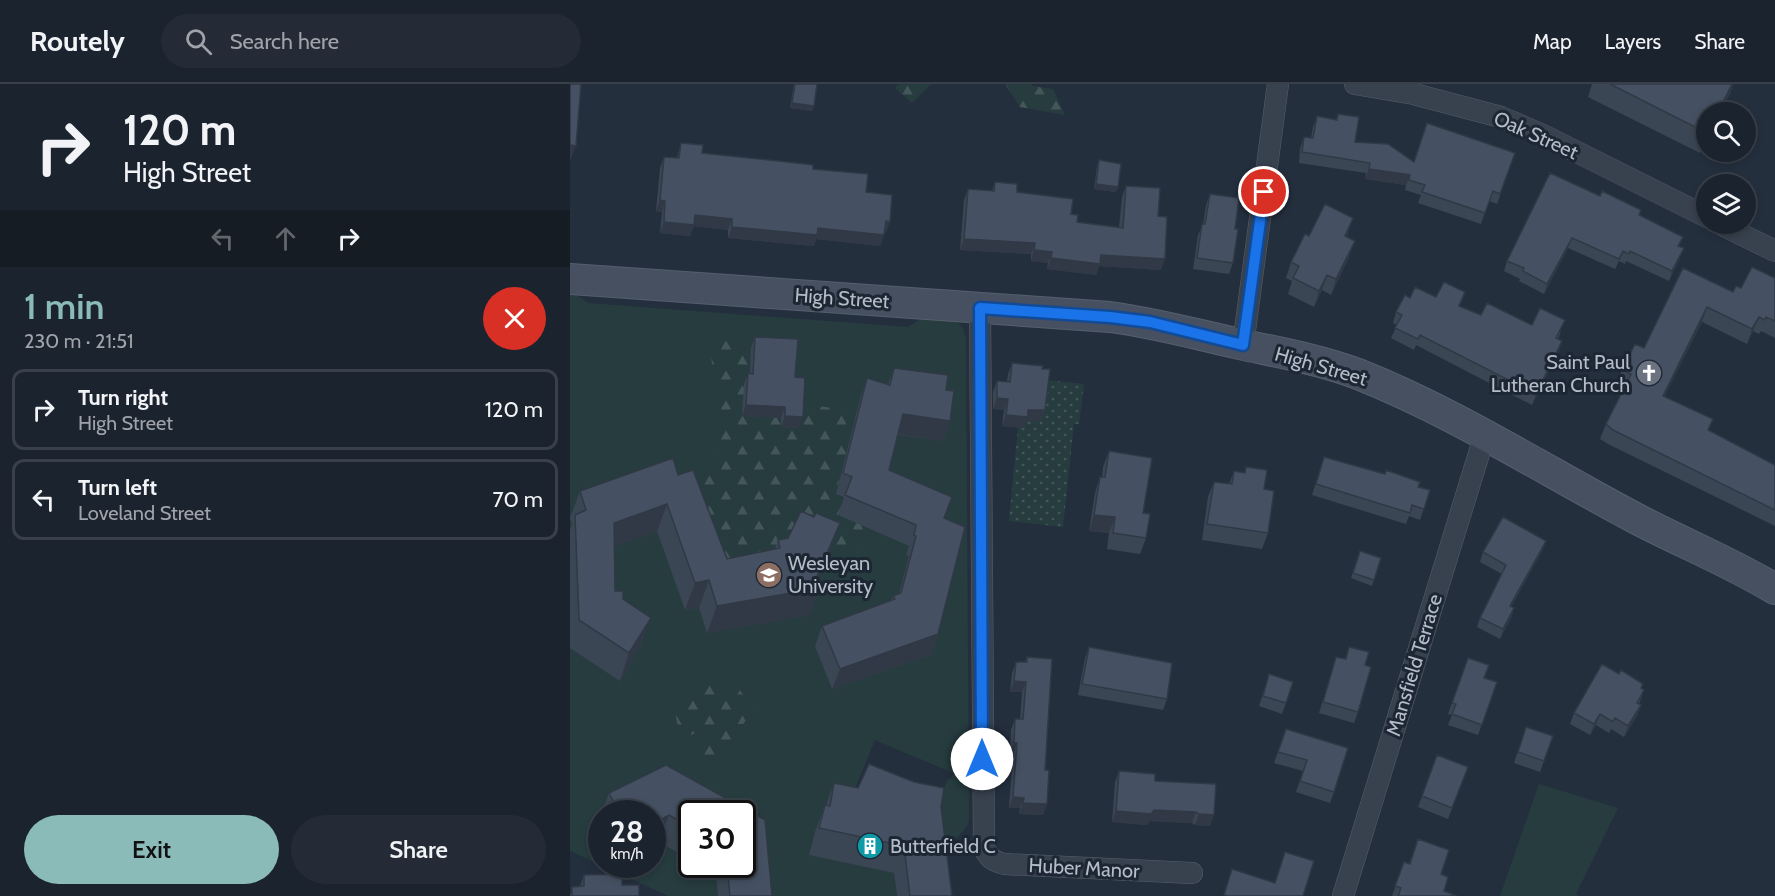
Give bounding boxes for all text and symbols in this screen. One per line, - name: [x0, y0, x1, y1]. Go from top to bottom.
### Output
- search box: [161, 14, 581, 68]
- text: Routely: [30, 24, 125, 58]
- icon: search: [182, 25, 215, 58]
- text: Search here: [230, 28, 339, 55]
- text: Map: [1533, 29, 1572, 54]
- text: Layers: [1605, 29, 1661, 54]
- text: Share: [1694, 29, 1745, 54]
- map controls: [1696, 102, 1756, 234]
- button: search: [1696, 102, 1756, 162]
- text: 120 m: [123, 104, 236, 156]
- street label: Oak Street: [1490, 106, 1582, 164]
- icon: right: [24, 108, 102, 186]
- text: High Street: [123, 156, 251, 189]
- pin: [1238, 166, 1289, 217]
- button: layers: [1696, 174, 1756, 234]
- icon: arrive: [1247, 175, 1280, 208]
- icon: left: [206, 222, 239, 255]
- icon: ahead: [269, 222, 302, 255]
- icon: right: [332, 222, 365, 255]
- street label: High Street: [794, 283, 890, 313]
- text: 1 min: [24, 284, 104, 328]
- button: close: [483, 287, 546, 350]
- text: 230 m · 21:51: [24, 329, 134, 353]
- street label: High Street: [1272, 341, 1370, 391]
- place label: Saint Paul Lutheran Church: [1491, 350, 1630, 397]
- church icon: Saint Paul Lutheran Church: [1634, 358, 1664, 388]
- text: Turn right: [78, 384, 168, 411]
- icon: right: [27, 393, 60, 426]
- text: 120 m: [485, 396, 543, 423]
- text: High Street: [78, 411, 173, 435]
- text: Turn left: [78, 474, 157, 501]
- icon: left: [27, 483, 60, 516]
- text: 70 m: [493, 486, 543, 513]
- text: Loveland Street: [78, 501, 211, 525]
- place label: Wesleyan University: [788, 551, 873, 598]
- school or university icon: Wesleyan University: [754, 560, 784, 590]
- street label: Mansfield Terrace: [1381, 591, 1447, 739]
- position arrow: [950, 727, 1014, 791]
- speed limit sign: 30: [678, 800, 756, 878]
- text: 28: [610, 813, 644, 850]
- button: Exit: [24, 815, 279, 884]
- button: Share: [291, 815, 546, 884]
- building icon: Butterfield C: [855, 831, 885, 861]
- place label: Butterfield C: [890, 834, 996, 858]
- text: km/h: [611, 845, 643, 863]
- street label: Huber Manor: [1028, 853, 1141, 883]

